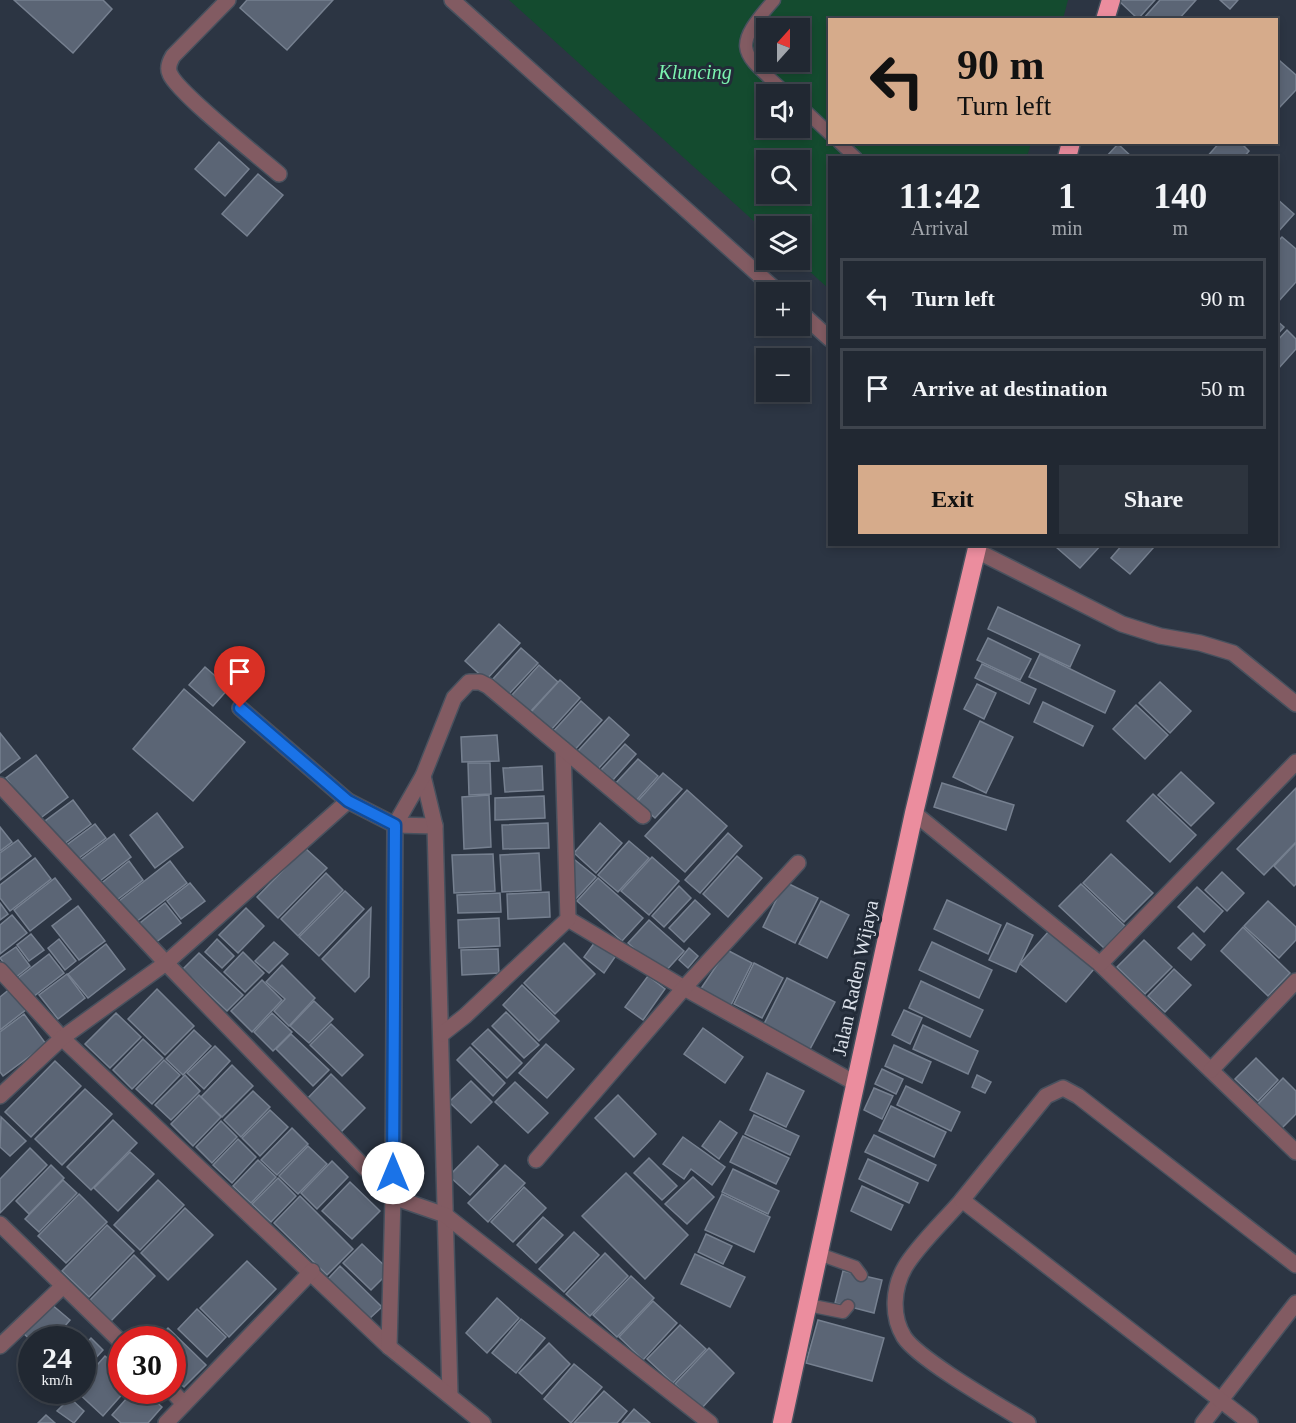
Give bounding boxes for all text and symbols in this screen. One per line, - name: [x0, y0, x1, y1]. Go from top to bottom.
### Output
- north arrow: [756, 18, 810, 72]
- map controls: [756, 18, 810, 402]
- icon: left: [858, 42, 936, 120]
- text: 90 m: [957, 42, 1045, 88]
- park label: Kluncing: [657, 61, 732, 84]
- button: sound: [756, 84, 810, 138]
- text: Turn left: [957, 91, 1051, 121]
- button: search: [756, 150, 810, 204]
- text: 11:42: [899, 176, 981, 216]
- text: 1: [1058, 176, 1076, 216]
- text: 140: [1153, 176, 1207, 216]
- button: layers: [756, 216, 810, 270]
- text: Arrival: [911, 217, 969, 239]
- text: min: [1051, 217, 1083, 239]
- text: m: [1172, 217, 1188, 239]
- button: +: [756, 282, 810, 336]
- icon: left: [861, 282, 894, 315]
- text: Turn left: [912, 286, 995, 311]
- text: 90 m: [1200, 286, 1245, 311]
- button: −: [756, 348, 810, 402]
- icon: arrive: [861, 372, 894, 405]
- text: Arrive at destination: [912, 376, 1108, 401]
- text: 50 m: [1200, 376, 1245, 401]
- button: Exit: [858, 465, 1047, 534]
- button: Share: [1059, 465, 1248, 534]
- pin: [214, 646, 265, 708]
- icon: arrive: [223, 655, 256, 688]
- street label: Jalan Raden Wijaya: [828, 898, 883, 1058]
- position arrow: [361, 1141, 425, 1205]
- speed limit sign: 30: [108, 1326, 186, 1404]
- text: 24: [42, 1341, 72, 1374]
- text: km/h: [42, 1372, 72, 1388]

